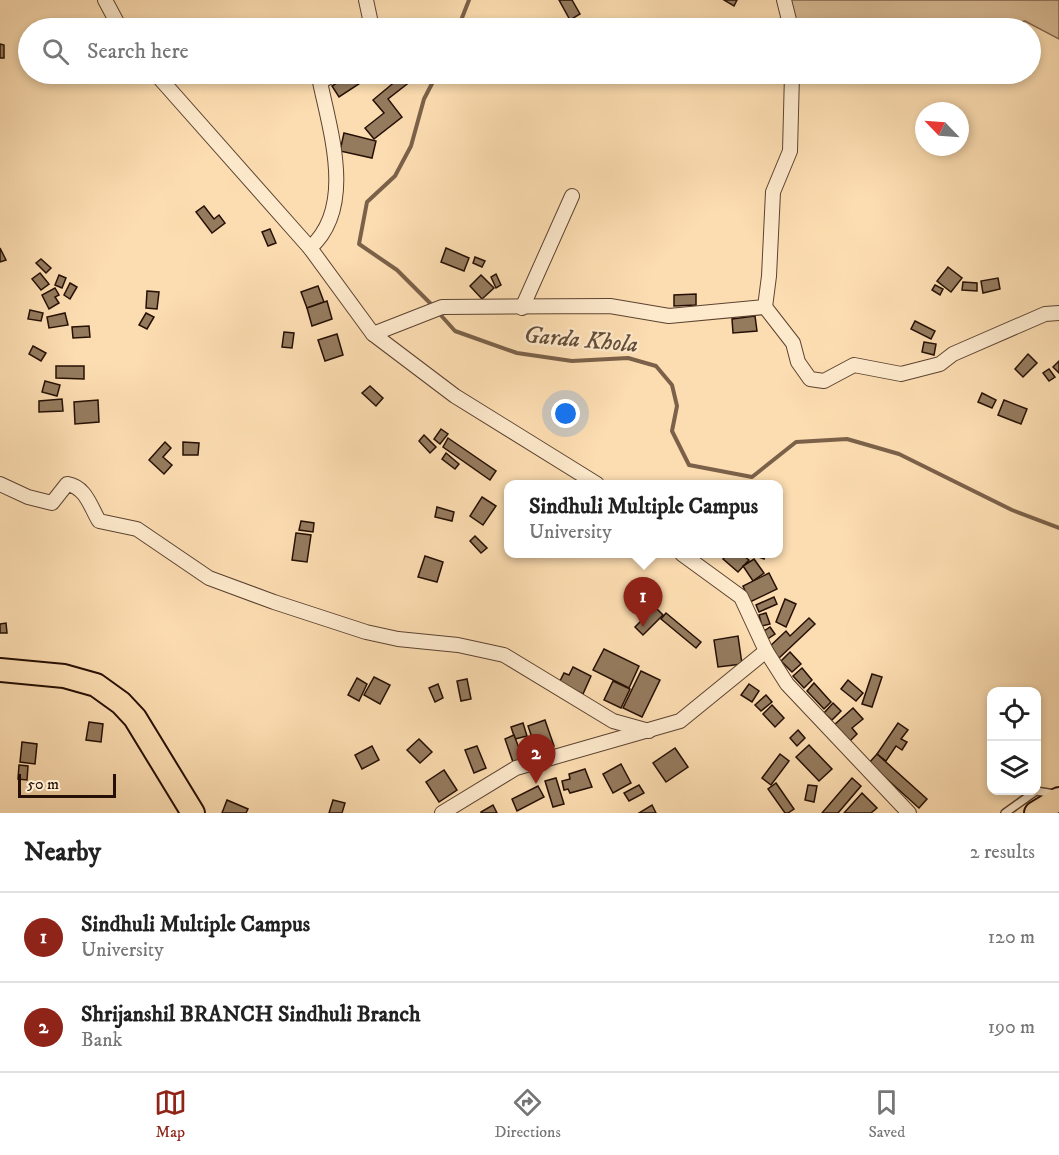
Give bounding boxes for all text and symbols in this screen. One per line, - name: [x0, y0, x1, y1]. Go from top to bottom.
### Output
- search box: [18, 18, 1041, 84]
- icon: search: [39, 35, 72, 68]
- text: Search here: [87, 38, 189, 65]
- north arrow: [915, 102, 969, 156]
- water label: Garda Khola: [522, 320, 639, 360]
- your location: [551, 399, 580, 428]
- popup: [504, 480, 783, 558]
- text: Sindhuli Multiple Campus: [529, 493, 758, 520]
- text: University: [529, 520, 612, 545]
- pin: 1: [624, 578, 662, 627]
- map controls: [987, 687, 1041, 795]
- button: locate: [987, 687, 1041, 741]
- pin: 2: [516, 734, 556, 784]
- button: layers: [987, 741, 1041, 795]
- scale bar: [18, 771, 116, 798]
- text: 50 m: [27, 774, 59, 794]
- text: Nearby: [24, 836, 101, 869]
- text: 2 results: [970, 840, 1035, 865]
- text: Sindhuli Multiple Campus: [81, 911, 310, 938]
- text: 1: [40, 925, 47, 950]
- text: 120 m: [988, 925, 1035, 950]
- text: University: [81, 938, 164, 963]
- text: Shrijanshil BRANCH Sindhuli Branch: [81, 1001, 420, 1028]
- text: 2: [39, 1015, 48, 1040]
- text: 190 m: [988, 1015, 1035, 1040]
- text: Bank: [81, 1028, 123, 1053]
- tab: Map: [154, 1086, 187, 1142]
- tab: Directions: [494, 1086, 561, 1142]
- tab: Saved: [868, 1086, 905, 1142]

